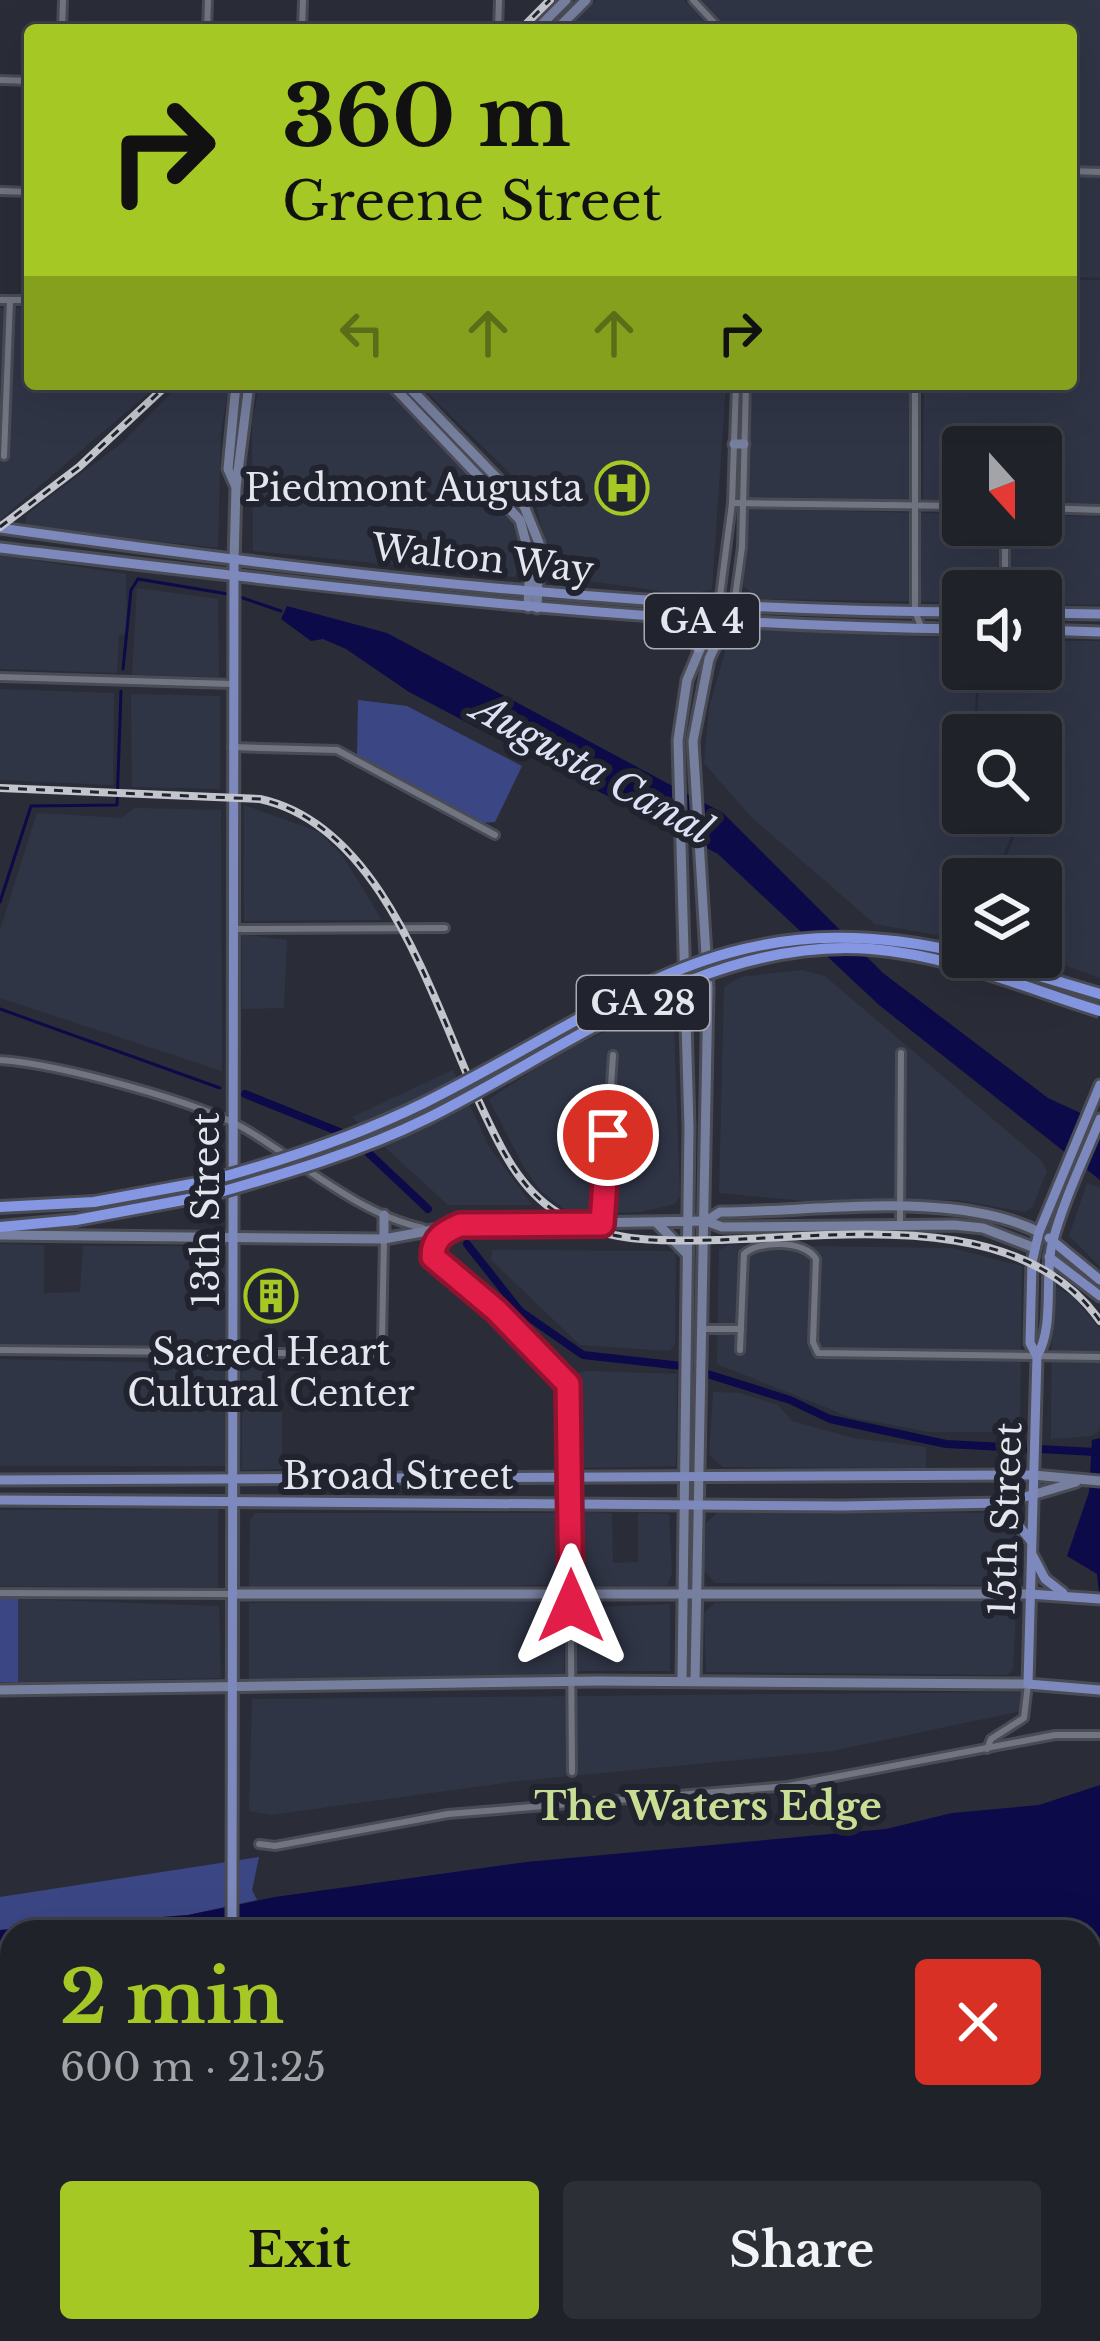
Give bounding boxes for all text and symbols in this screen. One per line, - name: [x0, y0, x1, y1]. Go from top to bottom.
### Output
- text: 360 m: [282, 65, 571, 169]
- icon: right: [84, 72, 240, 228]
- text: Greene Street: [282, 168, 662, 235]
- icon: left: [329, 300, 395, 366]
- icon: ahead: [455, 300, 521, 366]
- icon: ahead: [581, 300, 647, 366]
- icon: right: [707, 300, 773, 366]
- north arrow: [942, 426, 1062, 546]
- map controls: [942, 426, 1062, 978]
- hospital icon: Piedmont Augusta: [594, 460, 650, 516]
- place label: Piedmont Augusta: [245, 466, 583, 511]
- street label: Walton Way: [369, 524, 596, 593]
- button: sound: [942, 570, 1062, 690]
- road number: GA 4: [645, 594, 759, 648]
- water label: Augusta Canal: [460, 681, 722, 856]
- button: search: [942, 714, 1062, 834]
- button: layers: [942, 858, 1062, 978]
- road number: GA 28: [577, 976, 709, 1030]
- pin: [557, 1084, 659, 1186]
- icon: arrive: [575, 1102, 641, 1168]
- street label: 13th Street: [184, 1112, 229, 1308]
- building icon: Sacred Heart Cultural Center: [243, 1268, 299, 1324]
- place label: Sacred Heart Cultural Center: [127, 1330, 415, 1416]
- street label: 15th Street: [980, 1421, 1031, 1617]
- street label: Broad Street: [283, 1454, 514, 1499]
- position arrow: [508, 1543, 634, 1669]
- district label: The Waters Edge: [534, 1782, 882, 1831]
- text: 2 min: [60, 1953, 284, 2042]
- button: close: [915, 1959, 1041, 2085]
- text: 600 m · 21:25: [60, 2043, 326, 2092]
- button: Exit: [60, 2181, 539, 2319]
- button: Share: [563, 2181, 1041, 2319]

